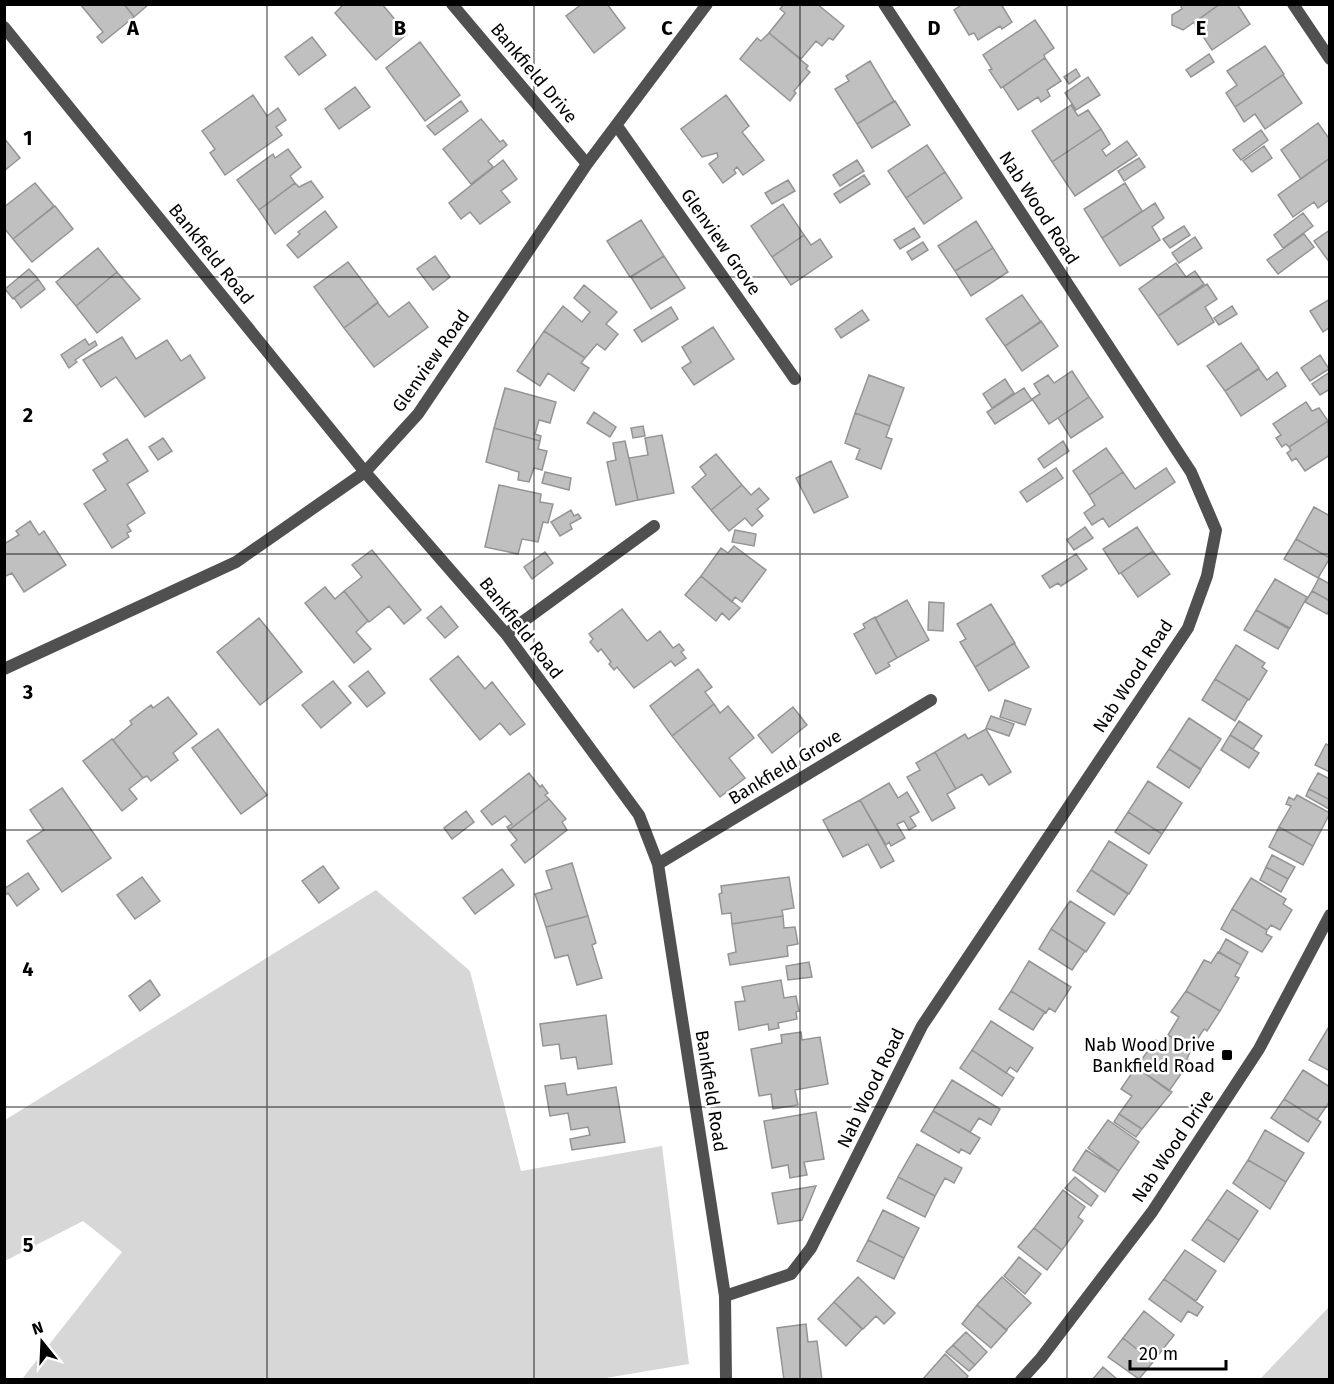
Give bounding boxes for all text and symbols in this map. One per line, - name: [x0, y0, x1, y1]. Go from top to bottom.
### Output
- text: A: [126, 16, 140, 40]
- text: B: [394, 16, 406, 40]
- text: C: [661, 16, 673, 40]
- text: D: [927, 16, 941, 40]
- text: E: [1196, 16, 1206, 40]
- street label: Bankfield Drive: [486, 19, 582, 127]
- text: 1: [23, 126, 33, 150]
- street label: Nab Wood Road: [994, 147, 1084, 269]
- street label: Glenview Grove: [676, 184, 766, 300]
- street label: Bankfield Road: [164, 199, 258, 309]
- street label: Glenview Road: [388, 306, 474, 416]
- text: 2: [23, 403, 33, 427]
- street label: Bankfield Road: [475, 573, 567, 683]
- street label: Nab Wood Road: [1088, 615, 1178, 737]
- text: 3: [22, 680, 33, 704]
- street label: Bankfield Grove: [724, 725, 846, 809]
- text: 4: [22, 957, 34, 981]
- street label: Nab Wood Road: [833, 1025, 909, 1151]
- street label: Bankfield Road: [691, 1029, 731, 1153]
- place label: Nab Wood Drive Bankfield Road: [1084, 1034, 1215, 1077]
- marker: Nab Wood Drive Bankfield Road: [1220, 1048, 1234, 1062]
- street label: Nab Wood Drive: [1127, 1086, 1219, 1206]
- text: 5: [23, 1233, 34, 1257]
- north arrow: [12, 1312, 72, 1372]
- text: N: [30, 1318, 45, 1339]
- scale bar: [1130, 1333, 1226, 1371]
- text: 20 m: [1139, 1343, 1178, 1365]

